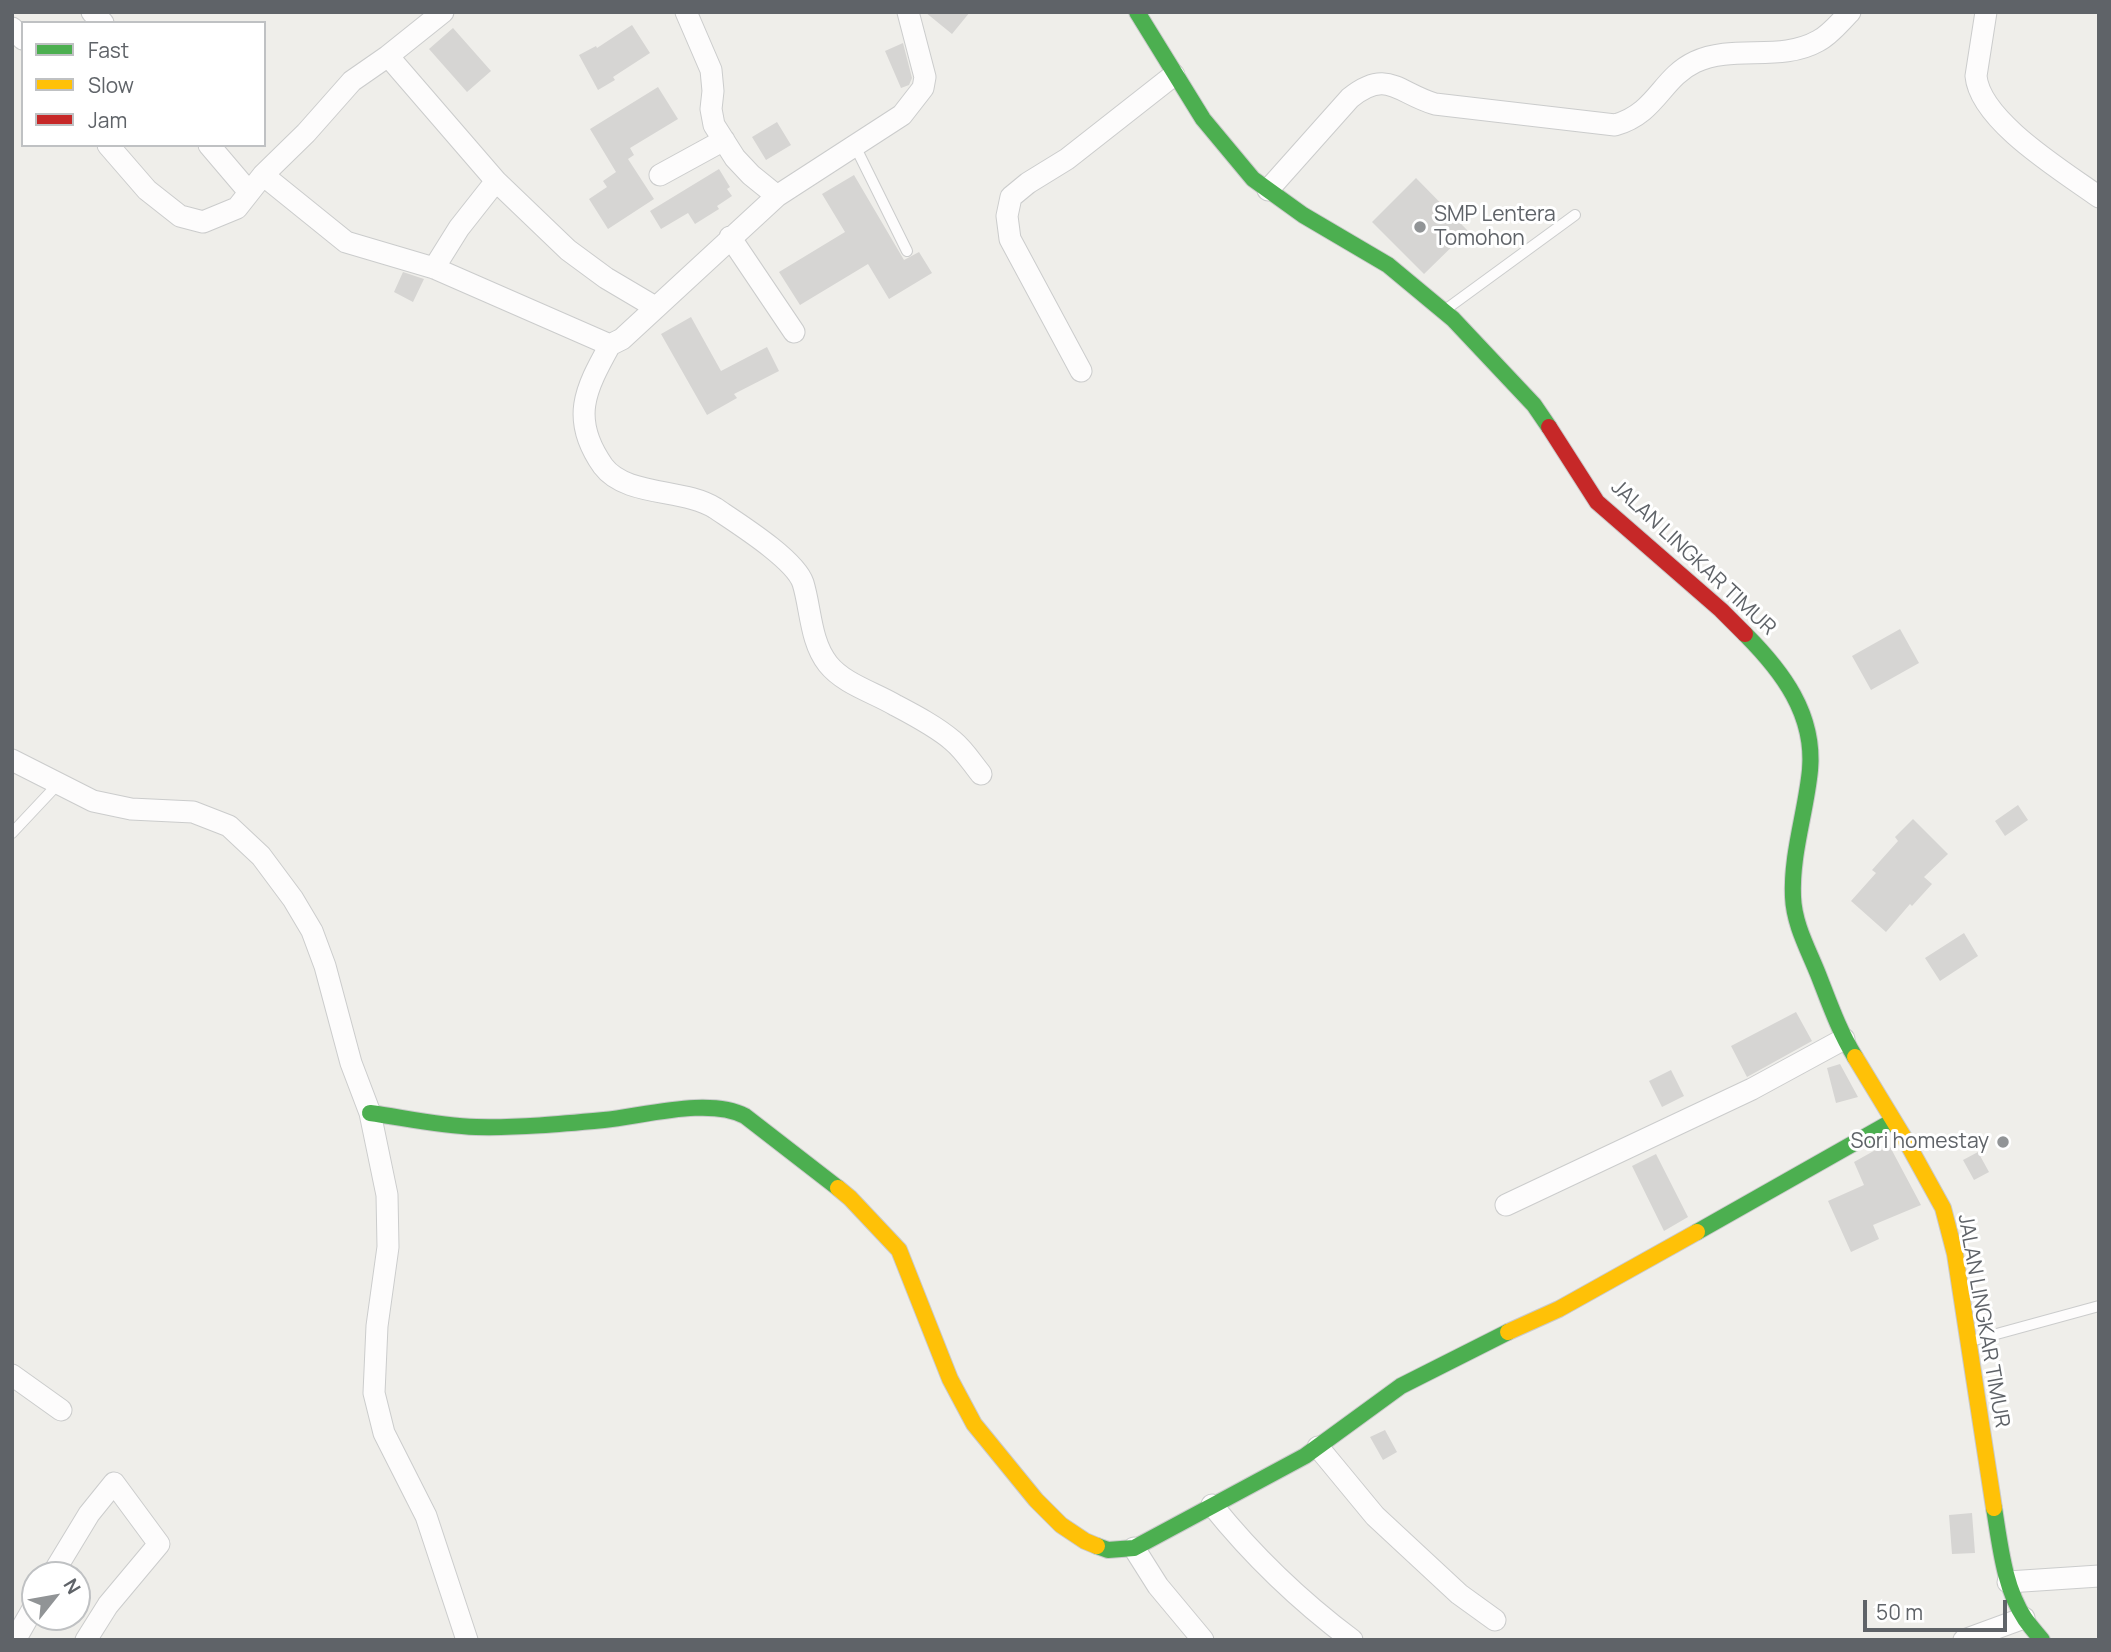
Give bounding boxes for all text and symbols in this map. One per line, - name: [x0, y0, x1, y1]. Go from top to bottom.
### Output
- legend: [21, 21, 266, 147]
- text: Fast: [88, 36, 129, 64]
- text: Slow: [88, 71, 134, 99]
- text: Jam: [88, 106, 127, 134]
- place label: SMP Lentera Tomohon: [1434, 202, 1556, 252]
- marker: SMP Lentera Tomohon: [1412, 219, 1428, 235]
- street label: JALAN LINGKAR TIMUR: [1605, 475, 1781, 641]
- place label: Sori homestay: [1851, 1129, 1989, 1155]
- marker: Sori homestay: [1995, 1134, 2011, 1150]
- street label: JALAN LINGKAR TIMUR: [1952, 1212, 2014, 1430]
- north arrow: [21, 1561, 91, 1631]
- text: N: [58, 1574, 87, 1599]
- scale bar: [1866, 1586, 2010, 1630]
- text: 50 m: [1876, 1598, 1923, 1626]

